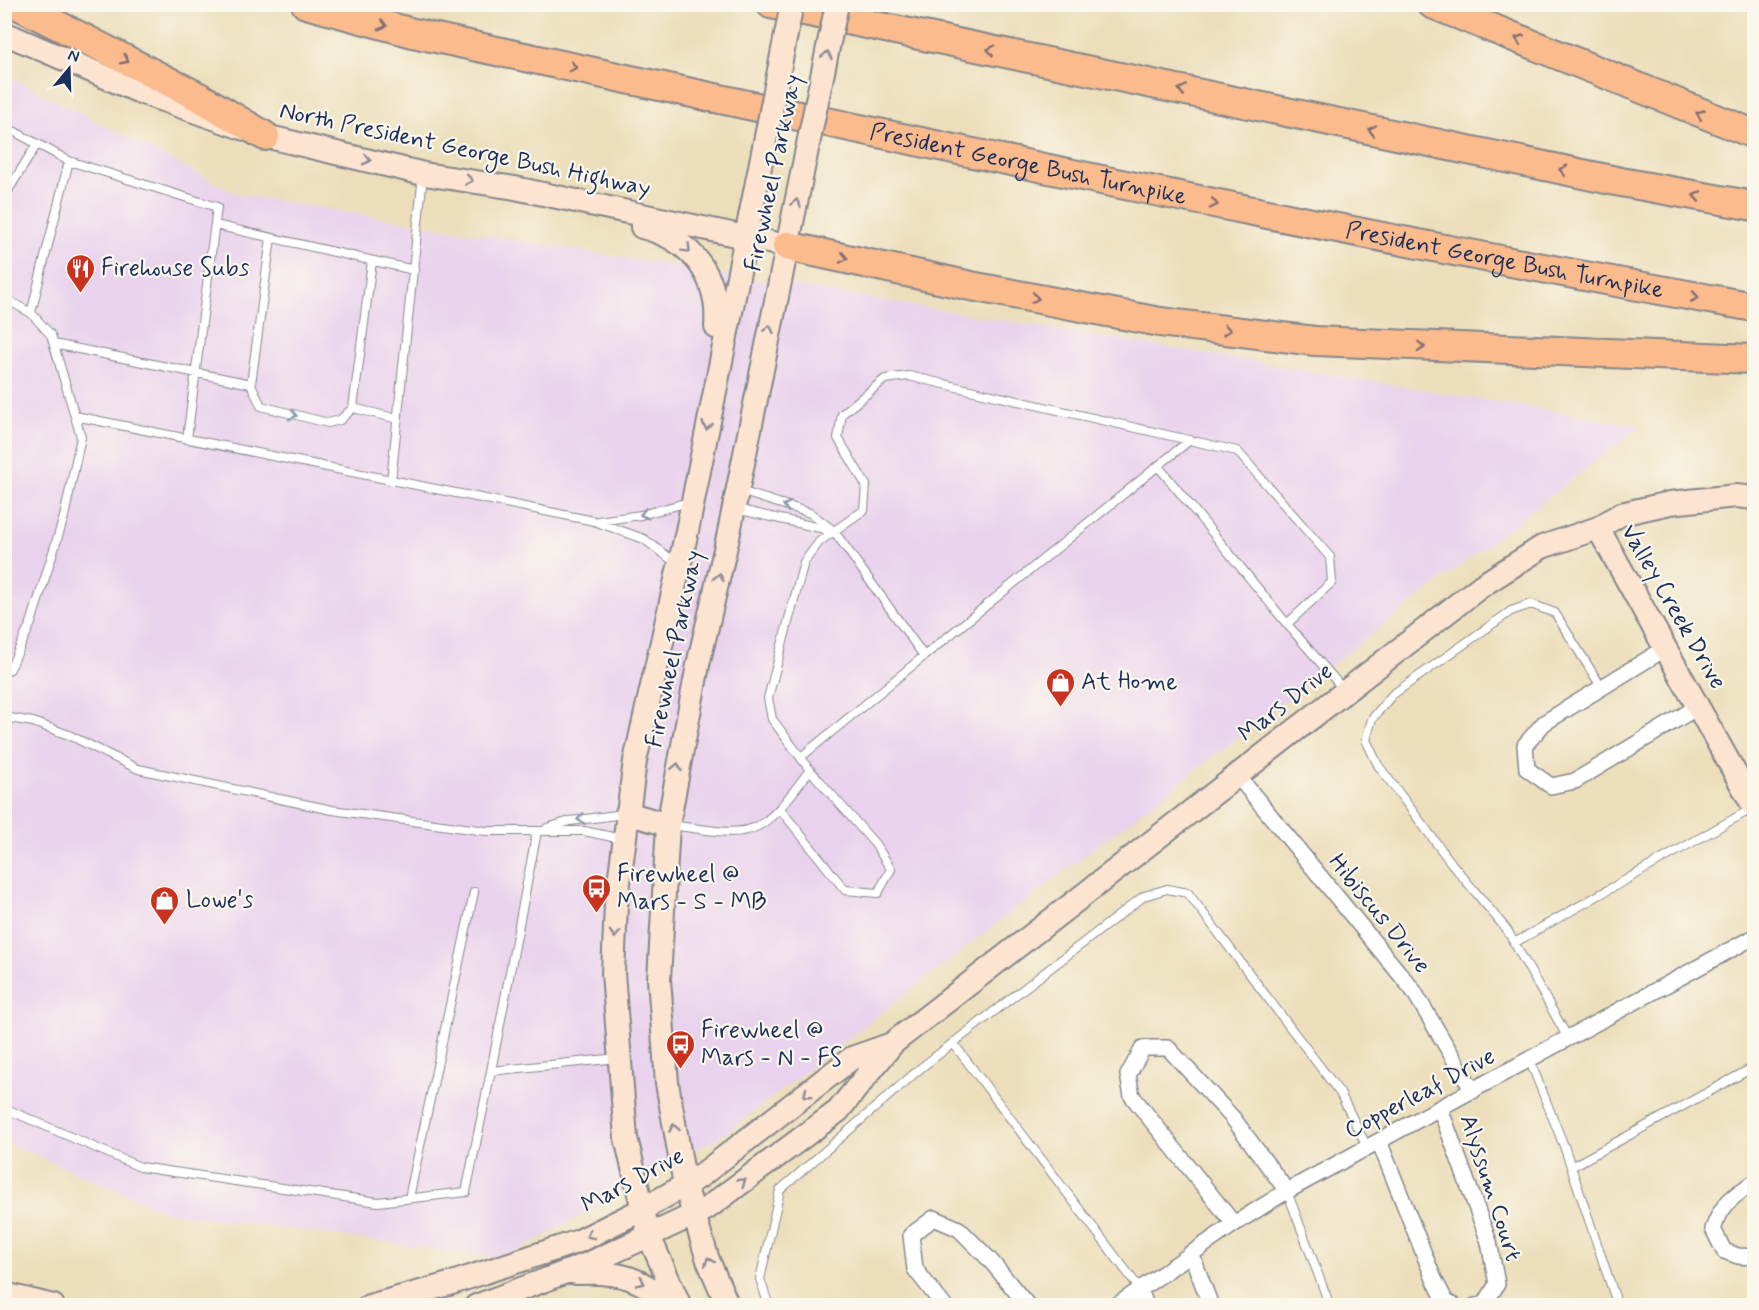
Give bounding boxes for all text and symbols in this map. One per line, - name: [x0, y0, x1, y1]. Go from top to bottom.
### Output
- one-way arrow: [377, 18, 387, 31]
- one-way arrow: [1515, 34, 1526, 46]
- north arrow: [39, 39, 99, 99]
- text: N: [65, 45, 82, 68]
- one-way arrow: [986, 45, 996, 58]
- one-way arrow: [820, 50, 833, 60]
- one-way arrow: [118, 52, 129, 64]
- one-way arrow: [568, 60, 578, 73]
- street label: Firewheel Parkway: [738, 72, 810, 274]
- one-way arrow: [1177, 84, 1187, 97]
- street label: North President George Bush Highway: [276, 95, 653, 207]
- one-way arrow: [1695, 109, 1706, 121]
- street label: President George Bush Turnpike: [867, 116, 1189, 213]
- one-way arrow: [1368, 124, 1378, 137]
- one-way arrow: [362, 153, 372, 166]
- one-way arrow: [1559, 164, 1569, 177]
- one-way arrow: [465, 173, 474, 185]
- one-way arrow: [1692, 190, 1702, 203]
- one-way arrow: [1209, 197, 1219, 210]
- one-way arrow: [789, 198, 802, 208]
- street label: President George Bush Turnpike: [1343, 215, 1666, 306]
- one-way arrow: [679, 242, 690, 253]
- one-way arrow: [838, 251, 848, 264]
- restaurant icon: Firehouse Subs: [64, 252, 96, 294]
- place label: Firehouse Subs: [101, 253, 250, 284]
- one-way arrow: [1689, 290, 1699, 303]
- one-way arrow: [1029, 291, 1039, 304]
- one-way arrow: [1222, 323, 1232, 336]
- one-way arrow: [762, 324, 775, 334]
- one-way arrow: [1417, 340, 1426, 353]
- one-way arrow: [288, 407, 298, 420]
- one-way arrow: [701, 420, 714, 430]
- one-way arrow: [782, 500, 793, 513]
- one-way arrow: [639, 507, 649, 520]
- street label: Valley Creek Drive: [1613, 519, 1733, 695]
- street label: Firewheel Parkway: [639, 548, 711, 750]
- one-way arrow: [711, 572, 724, 582]
- street label: Mars Drive: [1232, 656, 1340, 750]
- shop icon: At Home: [1044, 666, 1076, 708]
- place label: At Home: [1081, 667, 1178, 698]
- one-way arrow: [670, 762, 683, 772]
- one-way arrow: [577, 813, 586, 825]
- street label: Hibiscus Drive: [1321, 848, 1437, 980]
- place label: Firewheel @ Mars - S - MB: [617, 859, 767, 918]
- bus stop icon: Firewheel @ Mars - S - MB: [580, 872, 612, 914]
- shop icon: Lowe's: [149, 884, 181, 926]
- place label: Lowe's: [186, 885, 254, 916]
- one-way arrow: [608, 930, 621, 939]
- place label: Firewheel @ Mars - N - FS: [701, 1015, 842, 1074]
- bus stop icon: Firewheel @ Mars - N - FS: [664, 1028, 696, 1070]
- street label: Copperleaf Drive: [1339, 1041, 1501, 1147]
- one-way arrow: [803, 1086, 814, 1097]
- street label: Alyssum Court: [1452, 1111, 1528, 1265]
- one-way arrow: [668, 1123, 681, 1133]
- street label: Mars Drive: [576, 1141, 690, 1221]
- one-way arrow: [735, 1178, 746, 1189]
- one-way arrow: [586, 1228, 597, 1239]
- one-way arrow: [704, 1256, 716, 1267]
- one-way arrow: [634, 1275, 645, 1286]

